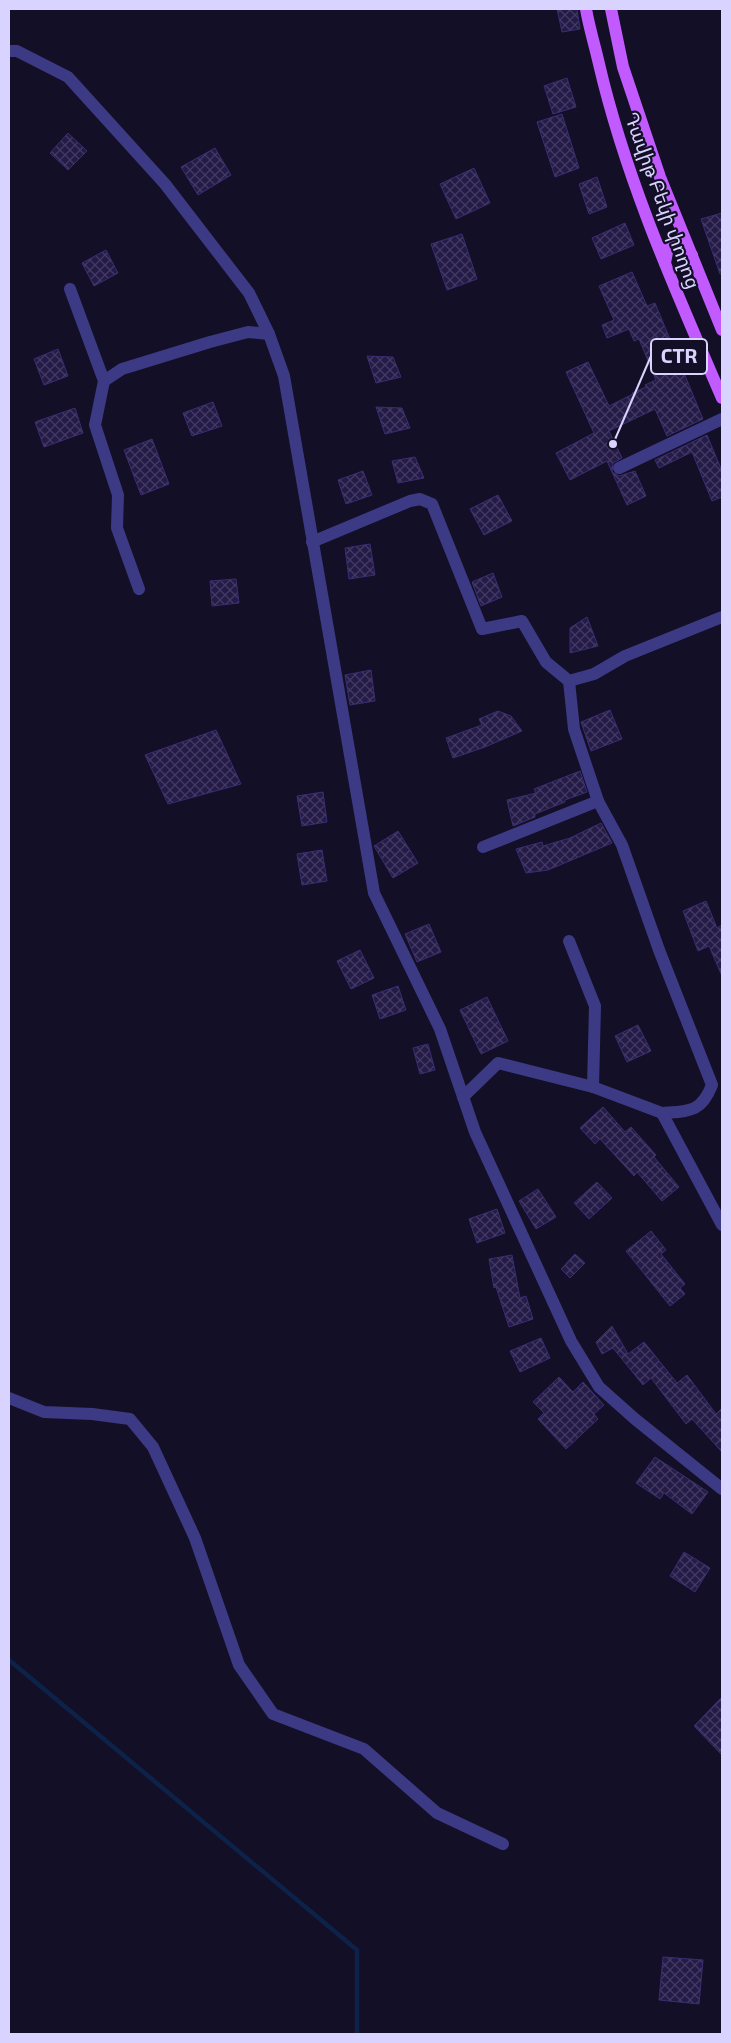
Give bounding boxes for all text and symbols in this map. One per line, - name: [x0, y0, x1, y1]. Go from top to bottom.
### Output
- street label: Դավիթ Բեկի փողոց: [619, 109, 706, 292]
- callout: CTR: [651, 339, 707, 374]
- text: CTR: [661, 343, 697, 367]

